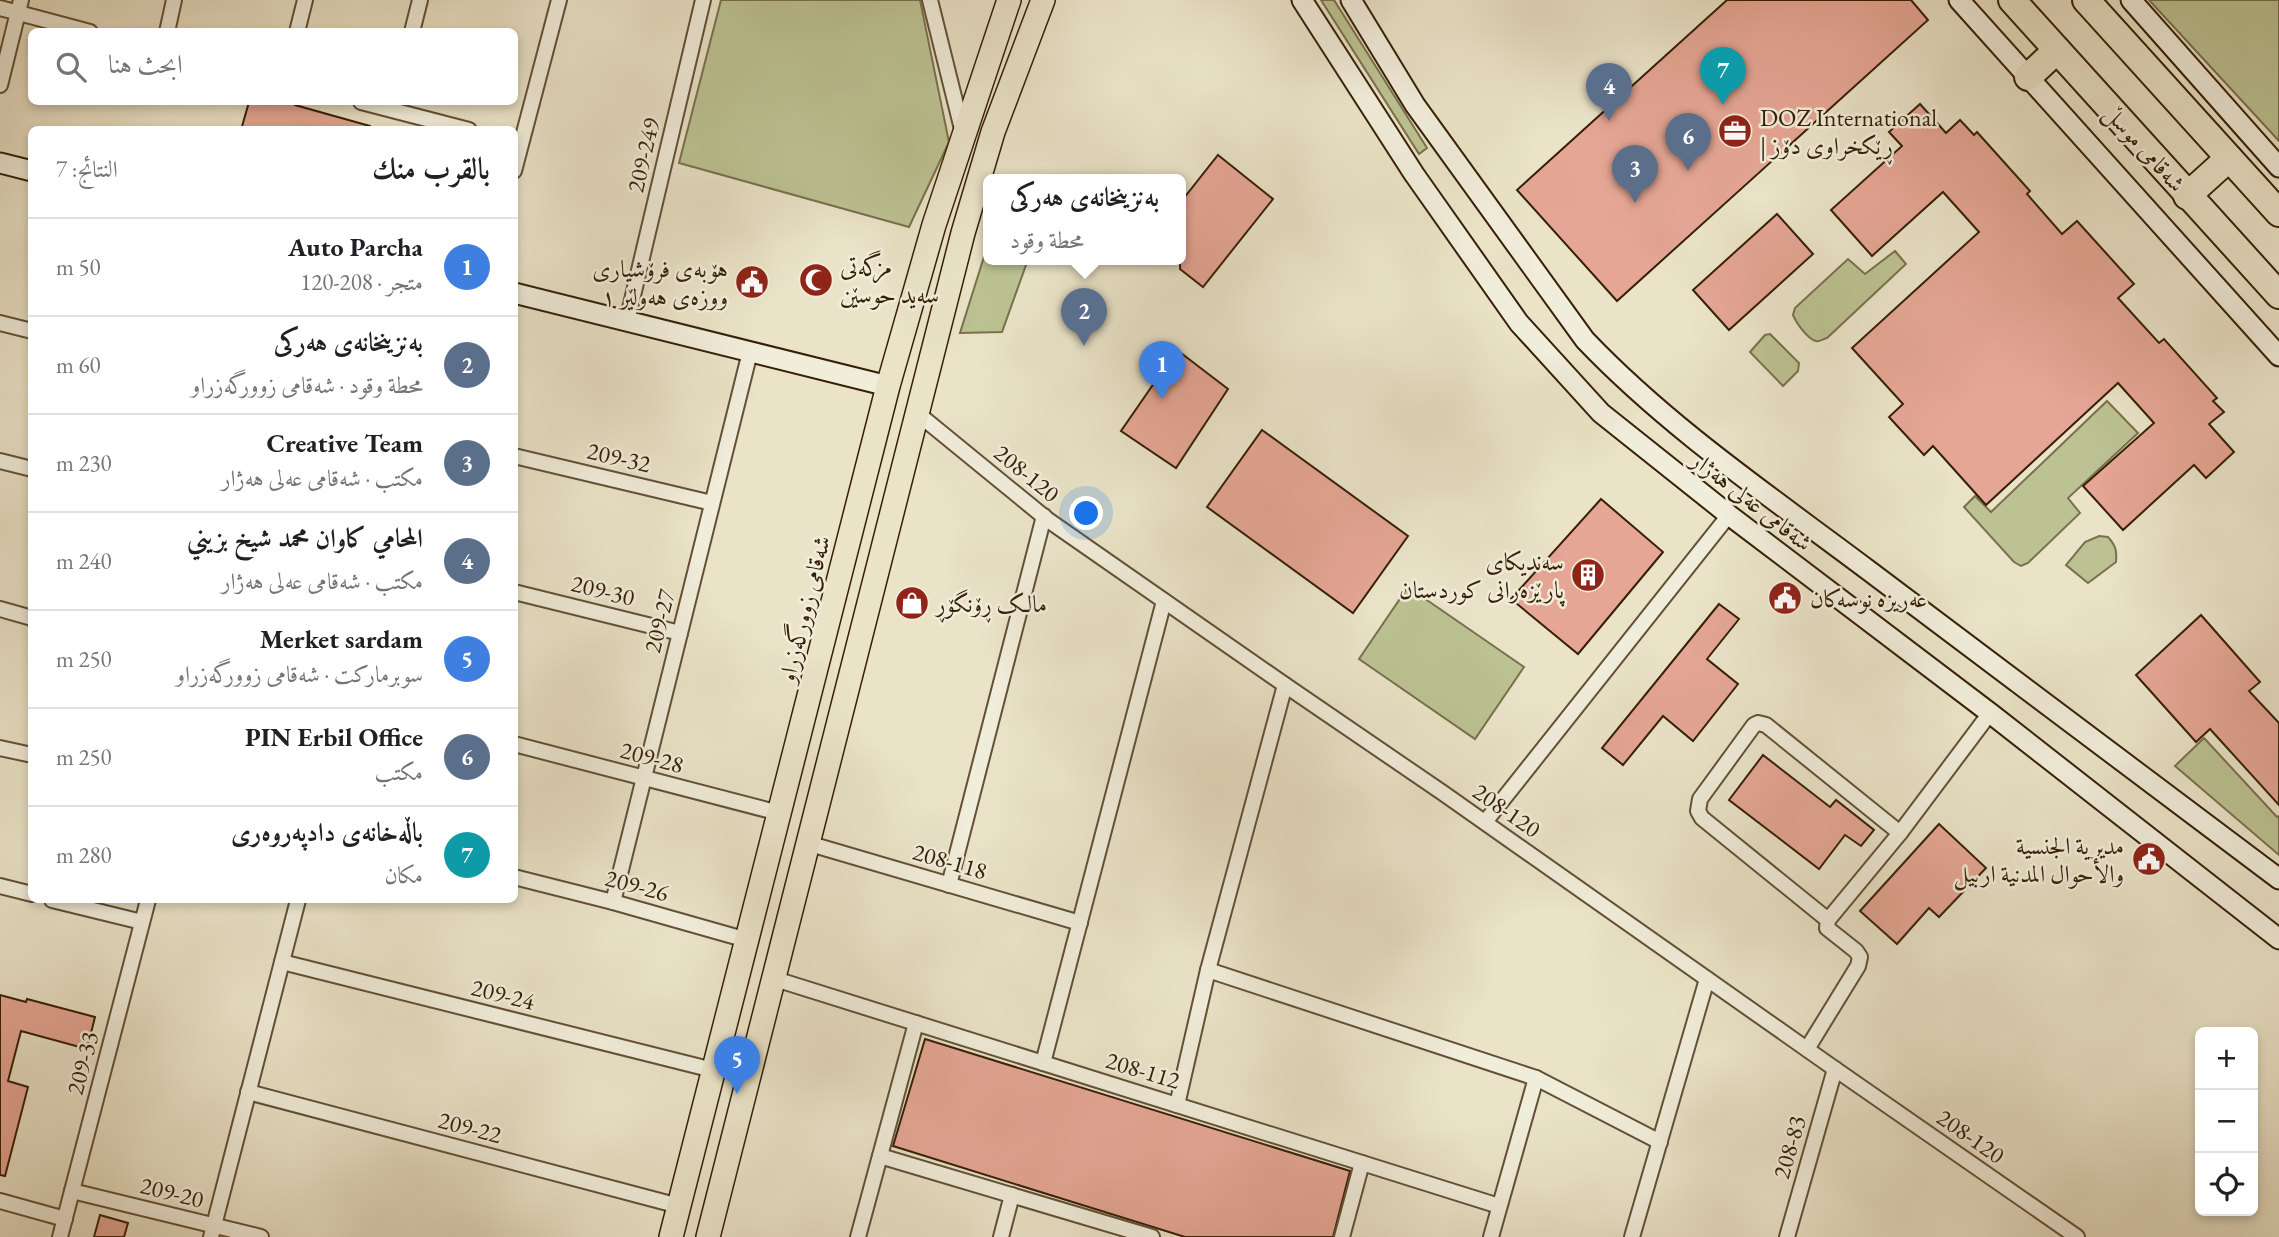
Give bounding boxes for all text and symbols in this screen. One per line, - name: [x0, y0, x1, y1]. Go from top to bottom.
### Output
- search box: [28, 28, 518, 105]
- text: ابحث هنا: [108, 47, 183, 81]
- pin: 7: [1700, 47, 1746, 105]
- icon: search: [52, 48, 90, 86]
- pin: 4: [1586, 63, 1632, 121]
- street label: شەقامی موسڵ: [2096, 98, 2192, 200]
- place label: DOZ International | ڕێکخراوی دۆز: [1760, 102, 1937, 165]
- office icon: DOZ International | ڕێکخراوی دۆز: [1716, 112, 1754, 150]
- pin: 6: [1665, 113, 1711, 171]
- street label: 209-249: [619, 114, 667, 195]
- pin: 3: [1612, 145, 1658, 203]
- text: بالقرب منك: [372, 149, 490, 188]
- text: النتائج: 7: [56, 154, 118, 184]
- popup: [983, 174, 1186, 265]
- text: بەنزینخانەی هەرکی: [1010, 180, 1159, 214]
- text: محطة وقود: [1010, 225, 1084, 255]
- text: Auto Parcha: [288, 230, 423, 264]
- place label: مزگەتی سەید حوسێن: [840, 250, 939, 310]
- text: 50 m: [56, 252, 101, 282]
- text: 1: [461, 252, 473, 282]
- place label: هۆبەی فرۆشیاری ووزەی هەولێر ١: [592, 253, 728, 312]
- mosque icon: مزگەتی سەید حوسێن: [797, 261, 835, 299]
- public building icon: هۆبەی فرۆشیاری ووزەی هەولێر ١: [733, 263, 771, 301]
- text: متجر · 208-120: [300, 267, 423, 297]
- pin: 2: [1061, 288, 1107, 346]
- text: بەنزینخانەی هەرکی: [274, 325, 423, 359]
- pin: 1: [1139, 341, 1185, 399]
- text: 60 m: [56, 350, 101, 380]
- text: 2: [461, 350, 473, 380]
- text: محطة وقود · شەقامی زوورگەزراو: [191, 370, 423, 400]
- text: Creative Team: [267, 426, 423, 460]
- street label: 209-32: [584, 435, 654, 479]
- street label: 208-120: [988, 437, 1066, 509]
- street label: شەقامی عەلی هەژار: [1684, 443, 1819, 558]
- text: 230 m: [56, 448, 112, 478]
- text: 3: [461, 448, 473, 478]
- text: مكتب · شەقامی عەلی هەژار: [221, 463, 423, 493]
- your location: [1069, 496, 1103, 530]
- text: المحامي كاوان محمد شيخ بزيني: [187, 521, 423, 555]
- street label: شەقامی زوورگەزراو: [769, 532, 837, 689]
- text: 240 m: [56, 546, 112, 576]
- text: 4: [461, 546, 473, 576]
- place label: سەندیکای پارێزەرانی کوردستان: [1399, 546, 1565, 607]
- building icon: سەندیکای پارێزەرانی کوردستان: [1569, 556, 1607, 594]
- text: مكتب · شەقامی عەلی هەژار: [221, 566, 423, 596]
- street label: 209-30: [568, 567, 638, 613]
- public building icon: عەریزە نوسەکان: [1766, 579, 1804, 617]
- place label: عەریزە نوسەکان: [1810, 583, 1927, 614]
- shop icon: مالک ڕۆنگۆڕ: [893, 584, 931, 622]
- street label: 209-27: [636, 586, 682, 656]
- place label: مالک ڕۆنگۆڕ: [934, 588, 1047, 623]
- text: Merket sardam: [260, 622, 423, 656]
- text: 250 m: [56, 644, 112, 674]
- text: 5: [461, 644, 473, 674]
- text: سوبرماركت · شەقامی زوورگەزراو: [176, 659, 423, 689]
- text: PIN Erbil Office: [245, 720, 423, 754]
- street label: 209-28: [617, 734, 687, 780]
- text: 250 m: [56, 742, 112, 772]
- text: 6: [461, 742, 473, 772]
- text: مكتب: [375, 757, 423, 787]
- street label: 208-120: [1467, 776, 1547, 844]
- text: باڵەخانەی دادپەروەری: [231, 815, 423, 849]
- place label: مديرية الجنسية والأحوال المدنية اربيل: [1954, 830, 2124, 891]
- street label: 208-118: [909, 836, 991, 886]
- text: 280 m: [56, 840, 112, 870]
- text: 7: [461, 840, 473, 870]
- public building icon: مديرية الجنسية والأحوال المدنية اربيل: [2130, 840, 2168, 878]
- text: مكان: [384, 860, 423, 890]
- street label: 209-26: [602, 862, 672, 908]
- street label: 209-24: [468, 971, 538, 1017]
- map controls: [2195, 1027, 2258, 1216]
- button: +: [2195, 1027, 2258, 1090]
- street label: 209-33: [59, 1028, 105, 1098]
- pin: 5: [714, 1036, 760, 1094]
- street label: 208-112: [1102, 1044, 1184, 1096]
- button: −: [2195, 1090, 2258, 1153]
- street label: 208-120: [1931, 1102, 2011, 1170]
- street label: 209-22: [435, 1104, 505, 1150]
- street label: 208-83: [1765, 1112, 1813, 1182]
- button: locate: [2195, 1153, 2258, 1216]
- street label: 209-20: [137, 1169, 207, 1215]

